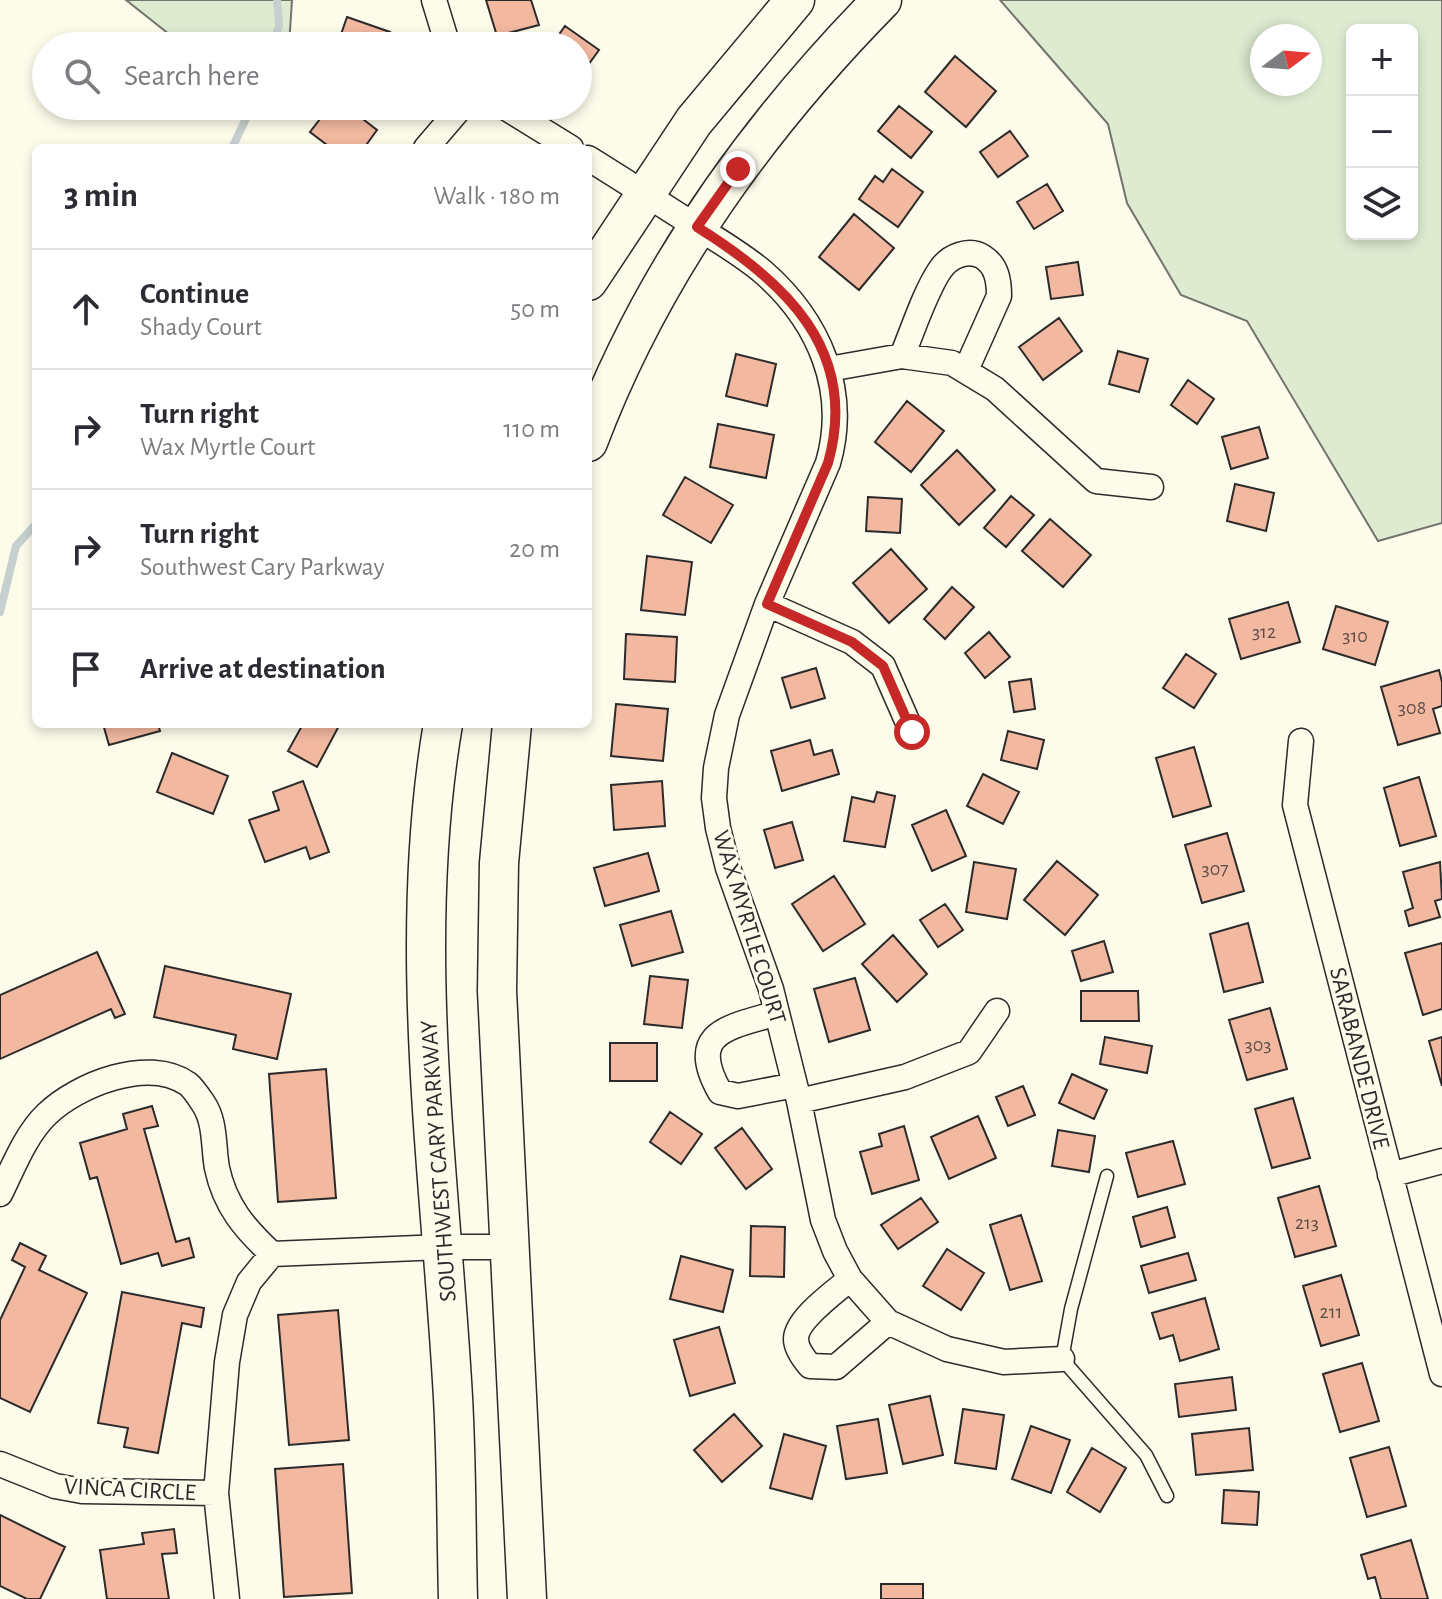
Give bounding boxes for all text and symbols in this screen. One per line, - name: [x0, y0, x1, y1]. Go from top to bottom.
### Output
- north arrow: [1250, 24, 1322, 96]
- map controls: [1346, 24, 1418, 240]
- button: +: [1346, 24, 1418, 96]
- search box: [32, 32, 592, 120]
- icon: search: [60, 54, 104, 98]
- text: Search here: [124, 61, 260, 91]
- button: −: [1346, 96, 1418, 168]
- route end: [720, 151, 756, 187]
- button: layers: [1346, 168, 1418, 240]
- text: 3 min: [64, 179, 138, 213]
- text: Walk · 180 m: [433, 183, 560, 209]
- text: Continue: [140, 279, 249, 309]
- icon: ahead: [64, 287, 108, 331]
- text: 50 m: [510, 296, 560, 322]
- text: Shady Court: [140, 314, 262, 340]
- text: Turn right: [140, 399, 259, 429]
- icon: right: [64, 407, 108, 451]
- text: 110 m: [503, 416, 560, 442]
- text: Wax Myrtle Court: [140, 434, 315, 460]
- text: Turn right: [140, 519, 259, 549]
- icon: right: [64, 527, 108, 571]
- text: 20 m: [509, 536, 560, 562]
- text: Southwest Cary Parkway: [140, 554, 385, 580]
- house number: 312: [1252, 622, 1276, 642]
- house number: 310: [1342, 626, 1368, 646]
- icon: arrive: [64, 647, 108, 691]
- text: Arrive at destination: [140, 654, 386, 684]
- house number: 308: [1398, 698, 1426, 718]
- route start: [894, 714, 930, 750]
- street label: WAX MYRTLE COURT: [708, 828, 790, 1027]
- house number: 307: [1201, 859, 1229, 879]
- street label: SARABANDE DRIVE: [1325, 965, 1393, 1152]
- street label: SOUTHWEST CARY PARKWAY: [417, 1019, 461, 1303]
- house number: 303: [1244, 1035, 1272, 1055]
- house number: 213: [1295, 1213, 1319, 1233]
- house number: 211: [1320, 1302, 1342, 1322]
- street label: VINCA CIRCLE: [63, 1475, 197, 1505]

